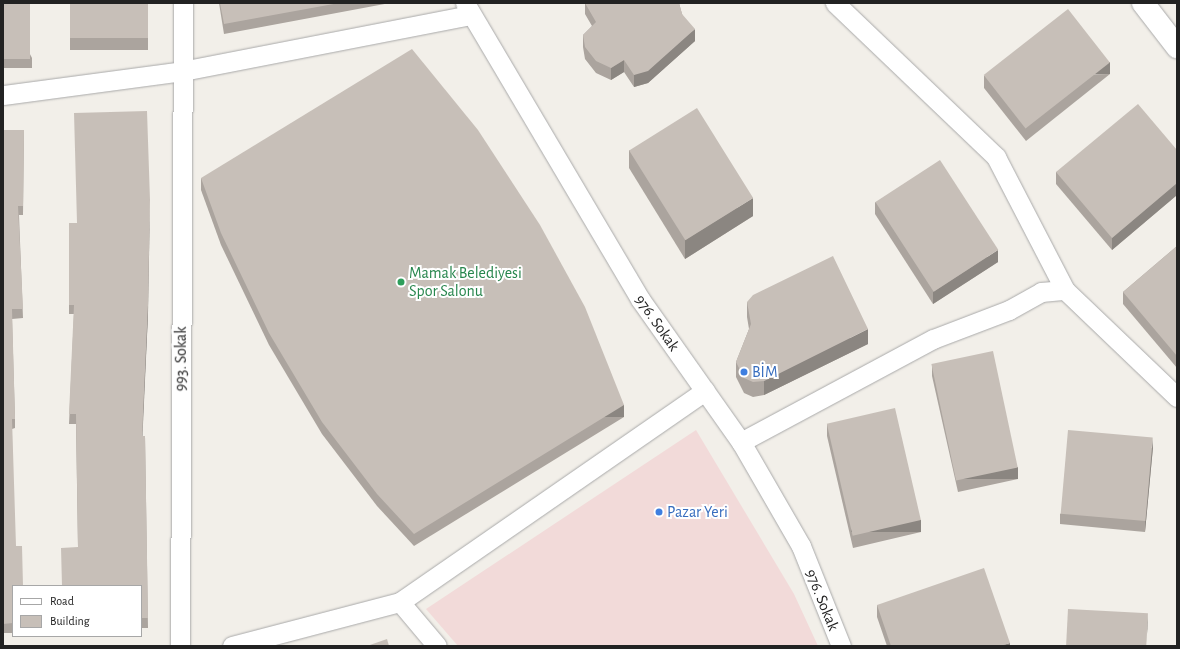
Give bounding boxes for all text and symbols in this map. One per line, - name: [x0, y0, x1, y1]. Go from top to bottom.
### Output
- place label: Mamak Belediyesi Spor Salonu: [409, 263, 522, 301]
- marker: Mamak Belediyesi Spor Salonu: [396, 277, 406, 287]
- street label: 976. Sokak: [631, 291, 683, 355]
- street label: 993. Sokak: [171, 327, 191, 391]
- place label: BİM: [752, 362, 778, 382]
- marker: BİM: [739, 367, 749, 377]
- place label: Pazar Yeri: [667, 502, 728, 522]
- marker: Pazar Yeri: [654, 507, 664, 517]
- street label: 976. Sokak: [801, 566, 843, 634]
- legend: [12, 585, 142, 637]
- text: Road: [50, 595, 74, 607]
- text: Building: [50, 615, 90, 627]

